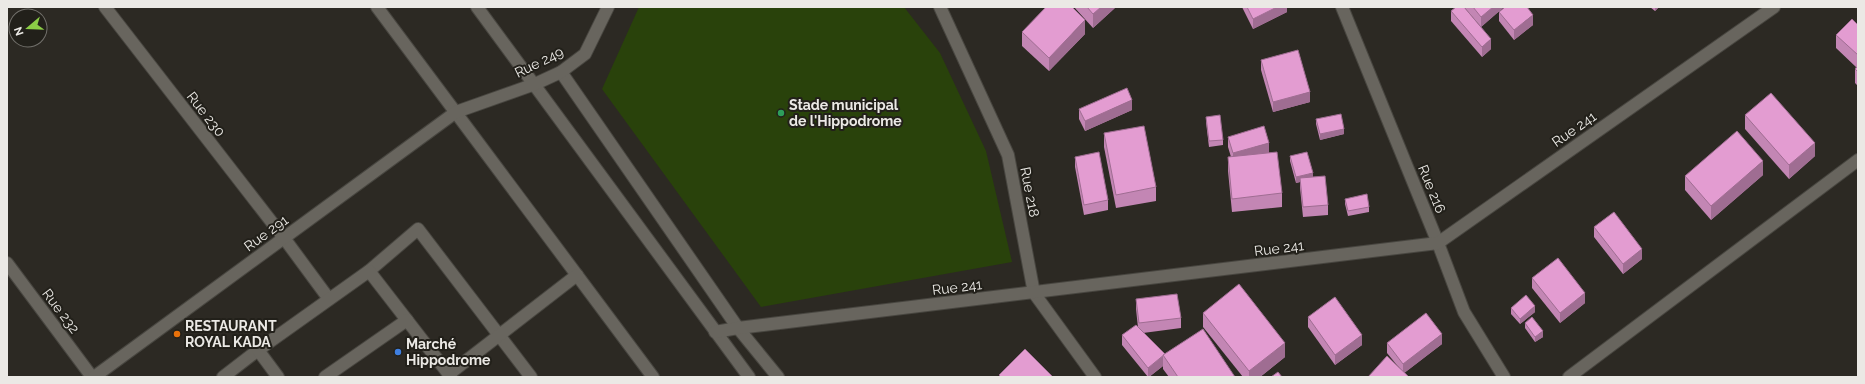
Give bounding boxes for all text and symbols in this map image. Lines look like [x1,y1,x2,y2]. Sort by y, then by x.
north arrow [8,8,48,48]
text: N [12,25,27,37]
street label: Rue 249 [512,43,566,81]
street label: Rue 230 [184,88,228,140]
place label: Stade municipal de l'Hippodrome [789,97,902,129]
marker: Stade municipal de l'Hippodrome [776,108,786,118]
street label: Rue 241 [1549,108,1599,150]
street label: Rue 216 [1415,162,1449,216]
street label: Rue 218 [1017,166,1043,218]
street label: Rue 291 [241,212,291,254]
street label: Rue 241 [1253,237,1305,259]
street label: Rue 241 [931,276,983,298]
street label: Rue 232 [39,286,83,336]
place label: RESTAURANT ROYAL KADA [185,318,277,350]
marker: RESTAURANT ROYAL KADA [172,329,182,339]
place label: Marché Hippodrome [406,336,491,368]
marker: Marché Hippodrome [393,347,403,357]

